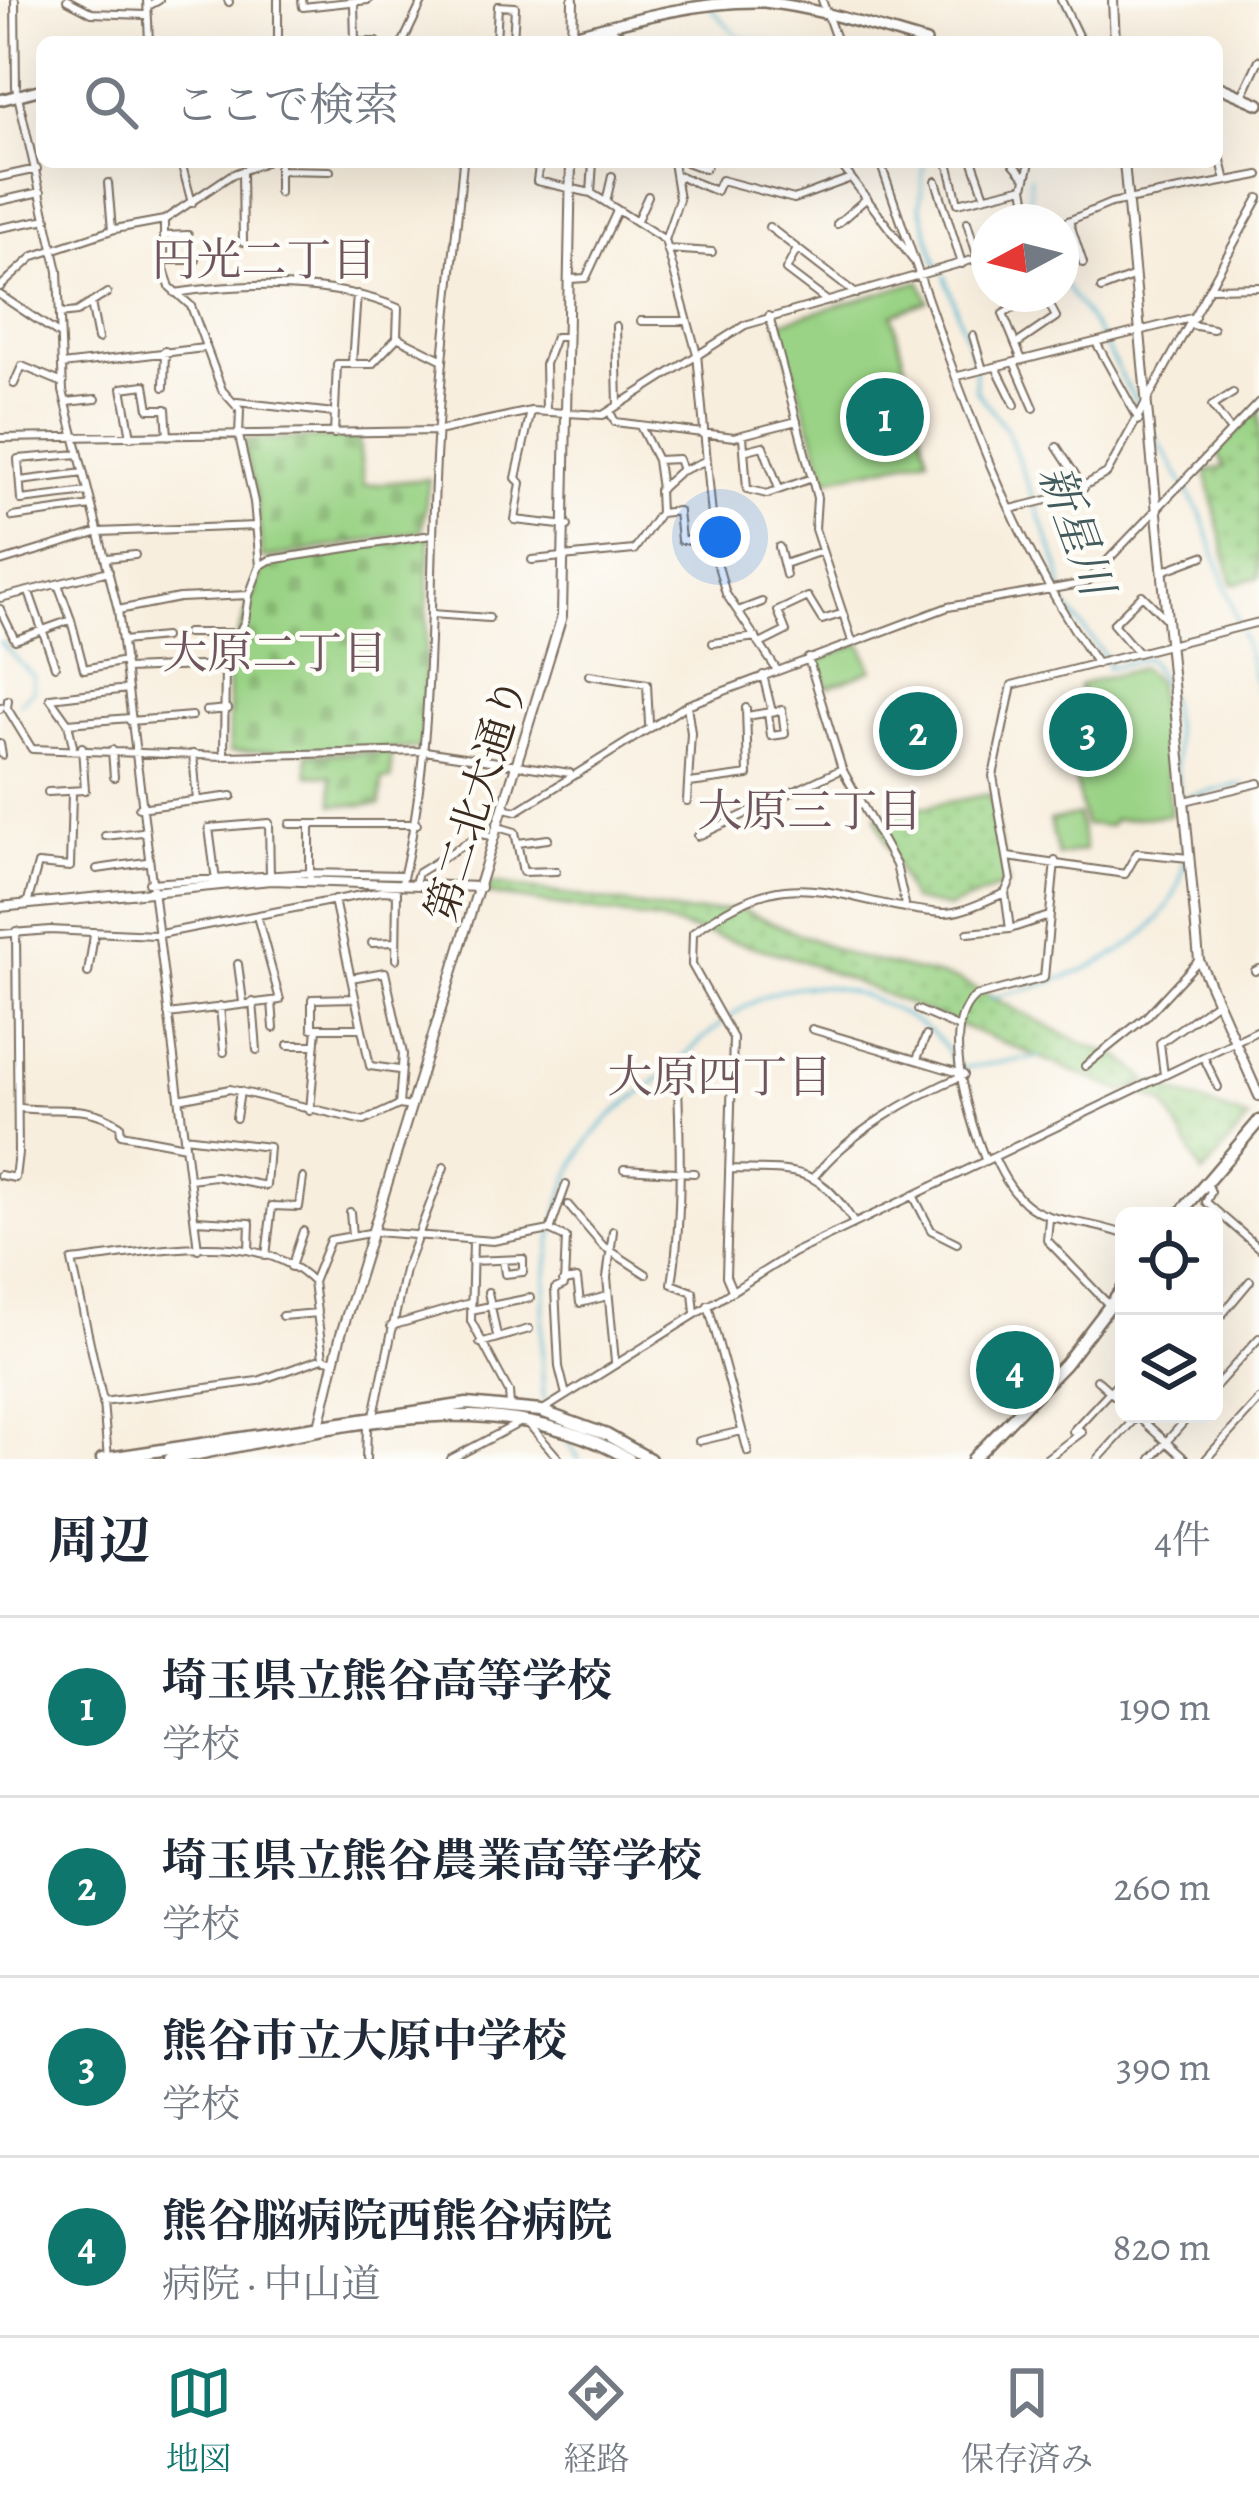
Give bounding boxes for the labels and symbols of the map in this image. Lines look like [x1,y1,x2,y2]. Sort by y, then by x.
north arrow [971,204,1079,312]
district label: 円光二丁目 [151,229,377,291]
pin: 1 [846,372,924,462]
water label: 新星川 [1024,456,1130,609]
your location [690,507,750,567]
district label: 大原二丁目 [162,622,388,684]
street label: 第二北大通り [412,670,540,928]
pin: 2 [879,686,957,776]
pin: 3 [1049,687,1127,777]
district label: 大原三丁目 [697,780,923,842]
district label: 大原四丁目 [607,1046,833,1108]
pin: 4 [976,1325,1054,1415]

